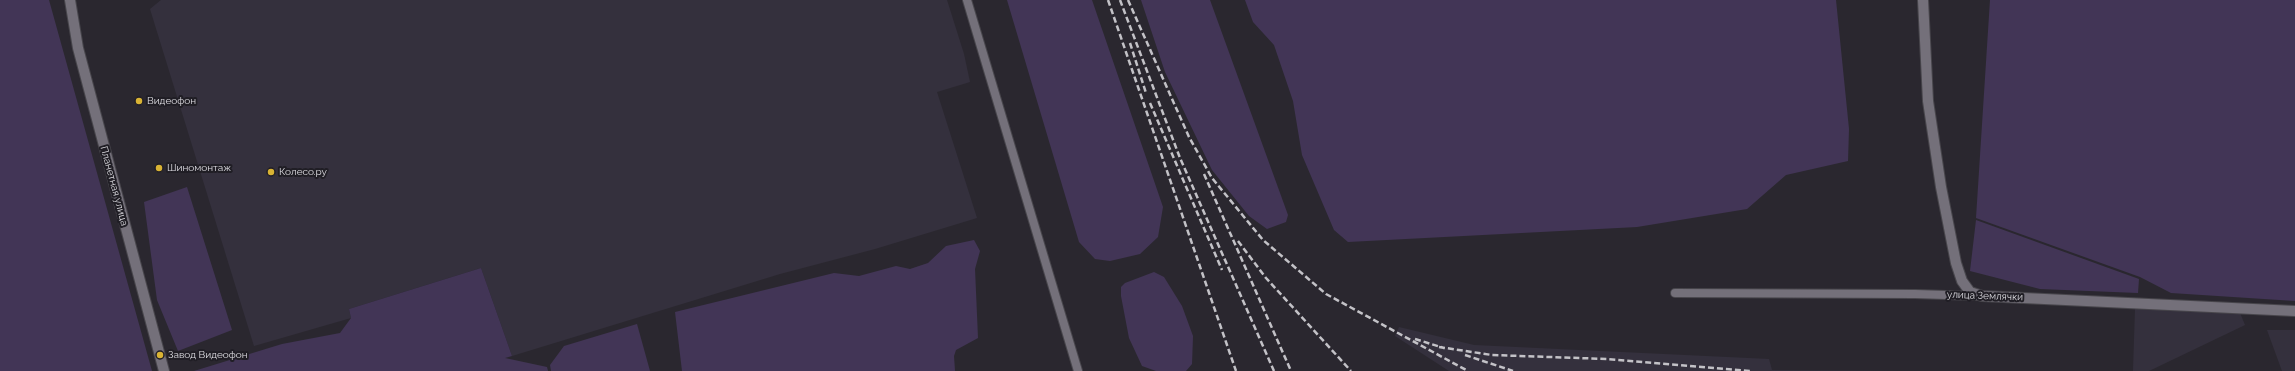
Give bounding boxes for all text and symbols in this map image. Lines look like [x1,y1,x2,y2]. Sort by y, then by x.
place label: Видеофон [147,95,196,107]
marker: Видеофон [134,96,144,106]
street label: Планетная улица [98,145,130,227]
place label: Шиномонтаж [167,162,231,174]
marker: Шиномонтаж [154,163,164,173]
place label: Колесо.ру [279,166,327,178]
marker: Колесо.ру [266,167,276,177]
street label: улица Землячки [1947,289,2023,303]
place label: Завод Видеофон [168,349,248,361]
marker: Завод Видеофон [155,350,165,360]

